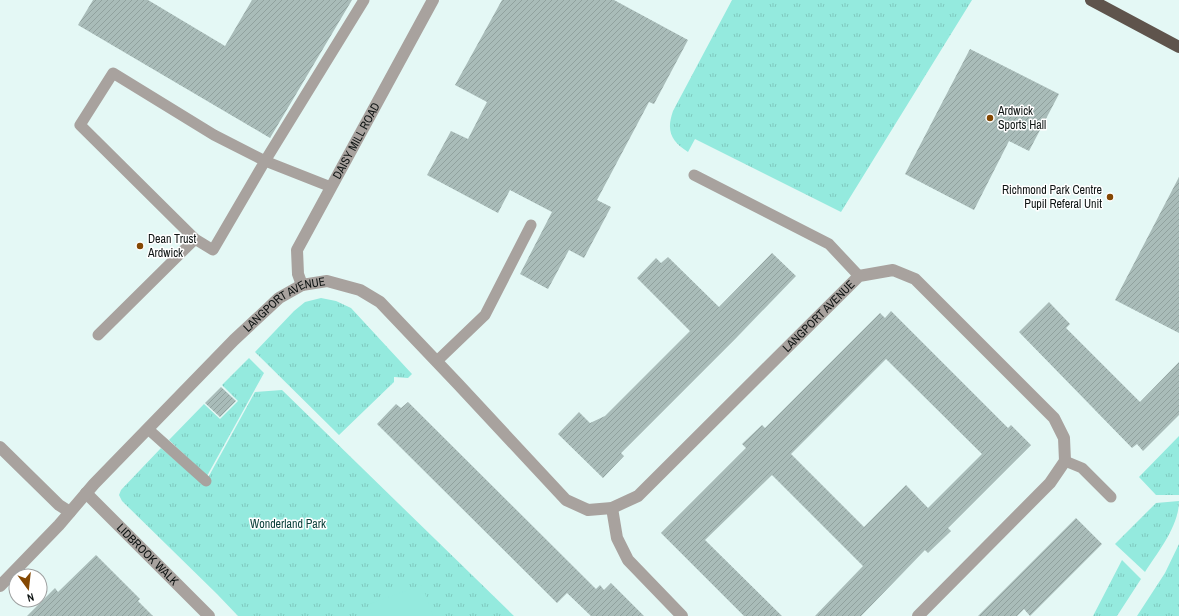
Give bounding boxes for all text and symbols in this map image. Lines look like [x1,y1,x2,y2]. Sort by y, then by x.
street label: DAISY MILL ROAD [329,100,384,182]
place label: Ardwick Sports Hall [997,103,1046,133]
marker: Ardwick Sports Hall [985,113,995,123]
place label: Richmond Park Centre Pupil Referal Unit [1002,182,1102,212]
marker: Richmond Park Centre Pupil Referal Unit [1105,192,1115,202]
place label: Dean Trust Ardwick [147,231,196,261]
marker: Dean Trust Ardwick [135,241,145,251]
street label: LANGPORT AVENUE [240,273,326,335]
street label: LANGPORT AVENUE [779,277,858,356]
park label: Wonderland Park [250,516,326,532]
street label: LIDBROOK WALK [113,520,182,589]
north arrow [8,568,48,608]
text: N [26,590,36,605]

